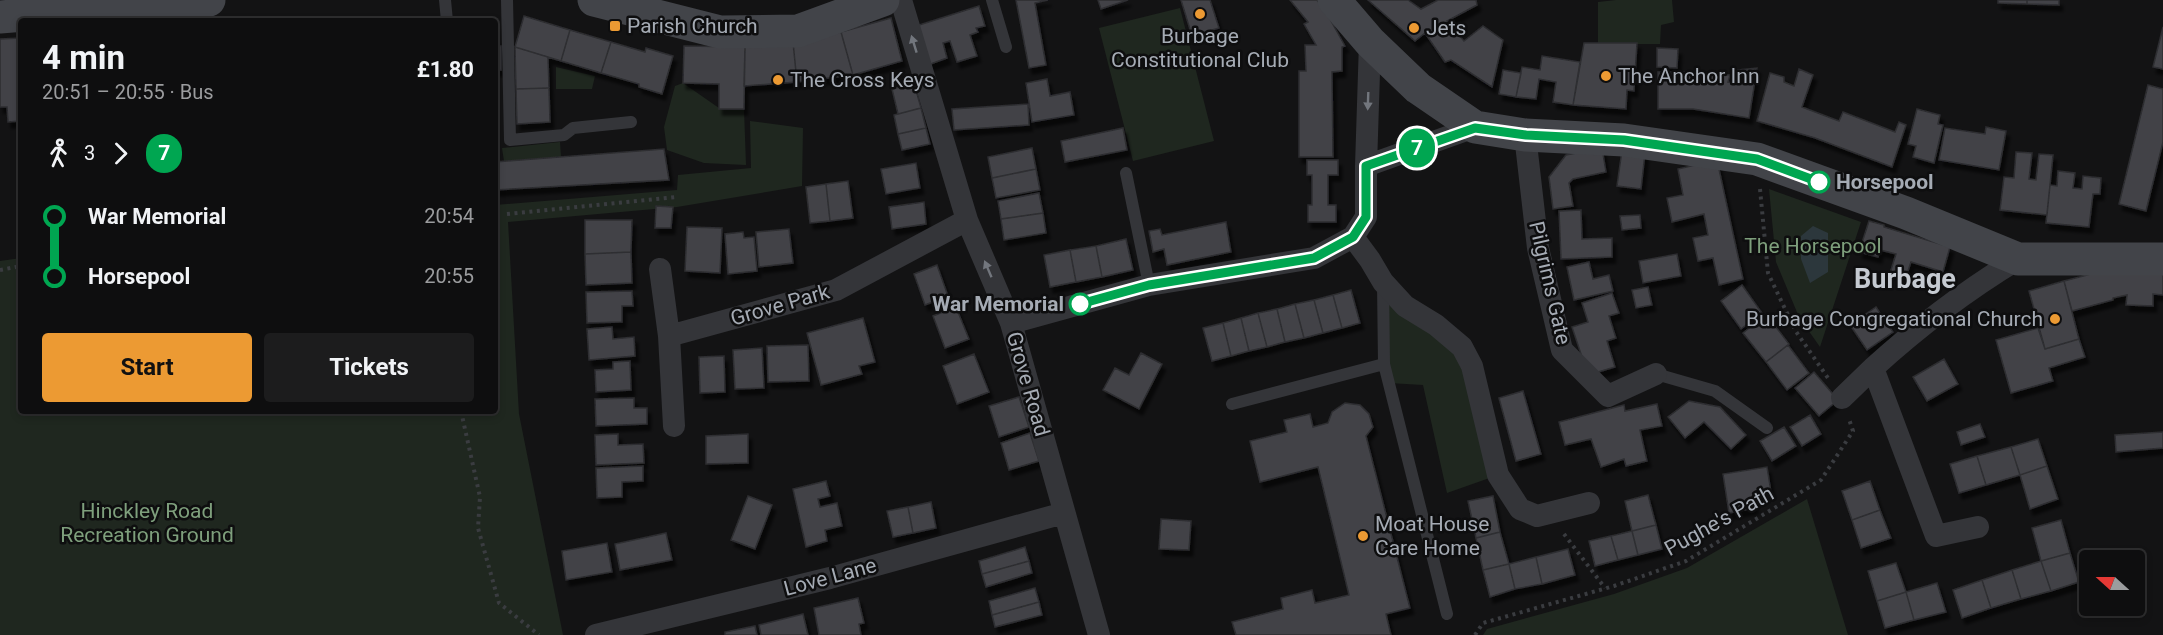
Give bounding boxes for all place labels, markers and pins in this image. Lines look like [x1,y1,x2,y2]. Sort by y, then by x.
marker: Burbage Constitutional Club [1193,7,1207,21]
place label: Parish Church [627,14,758,38]
place label: Jets [1426,16,1466,40]
marker: Parish Church [608,19,622,33]
marker: Jets [1407,21,1421,35]
place label: Burbage Constitutional Club [1111,24,1289,72]
place label: The Anchor Inn [1618,64,1760,88]
place label: The Cross Keys [790,68,935,92]
marker: The Anchor Inn [1599,69,1613,83]
marker: The Cross Keys [771,73,785,87]
place label: Horsepool [1836,170,1934,194]
marker: Horsepool [1808,171,1830,193]
place label: War Memorial [932,292,1064,316]
marker: War Memorial [1069,293,1091,315]
place label: Burbage Congregational Church [1746,307,2043,331]
marker: Burbage Congregational Church [2048,312,2062,326]
place label: Moat House Care Home [1375,512,1489,560]
marker: Moat House Care Home [1356,529,1370,543]

